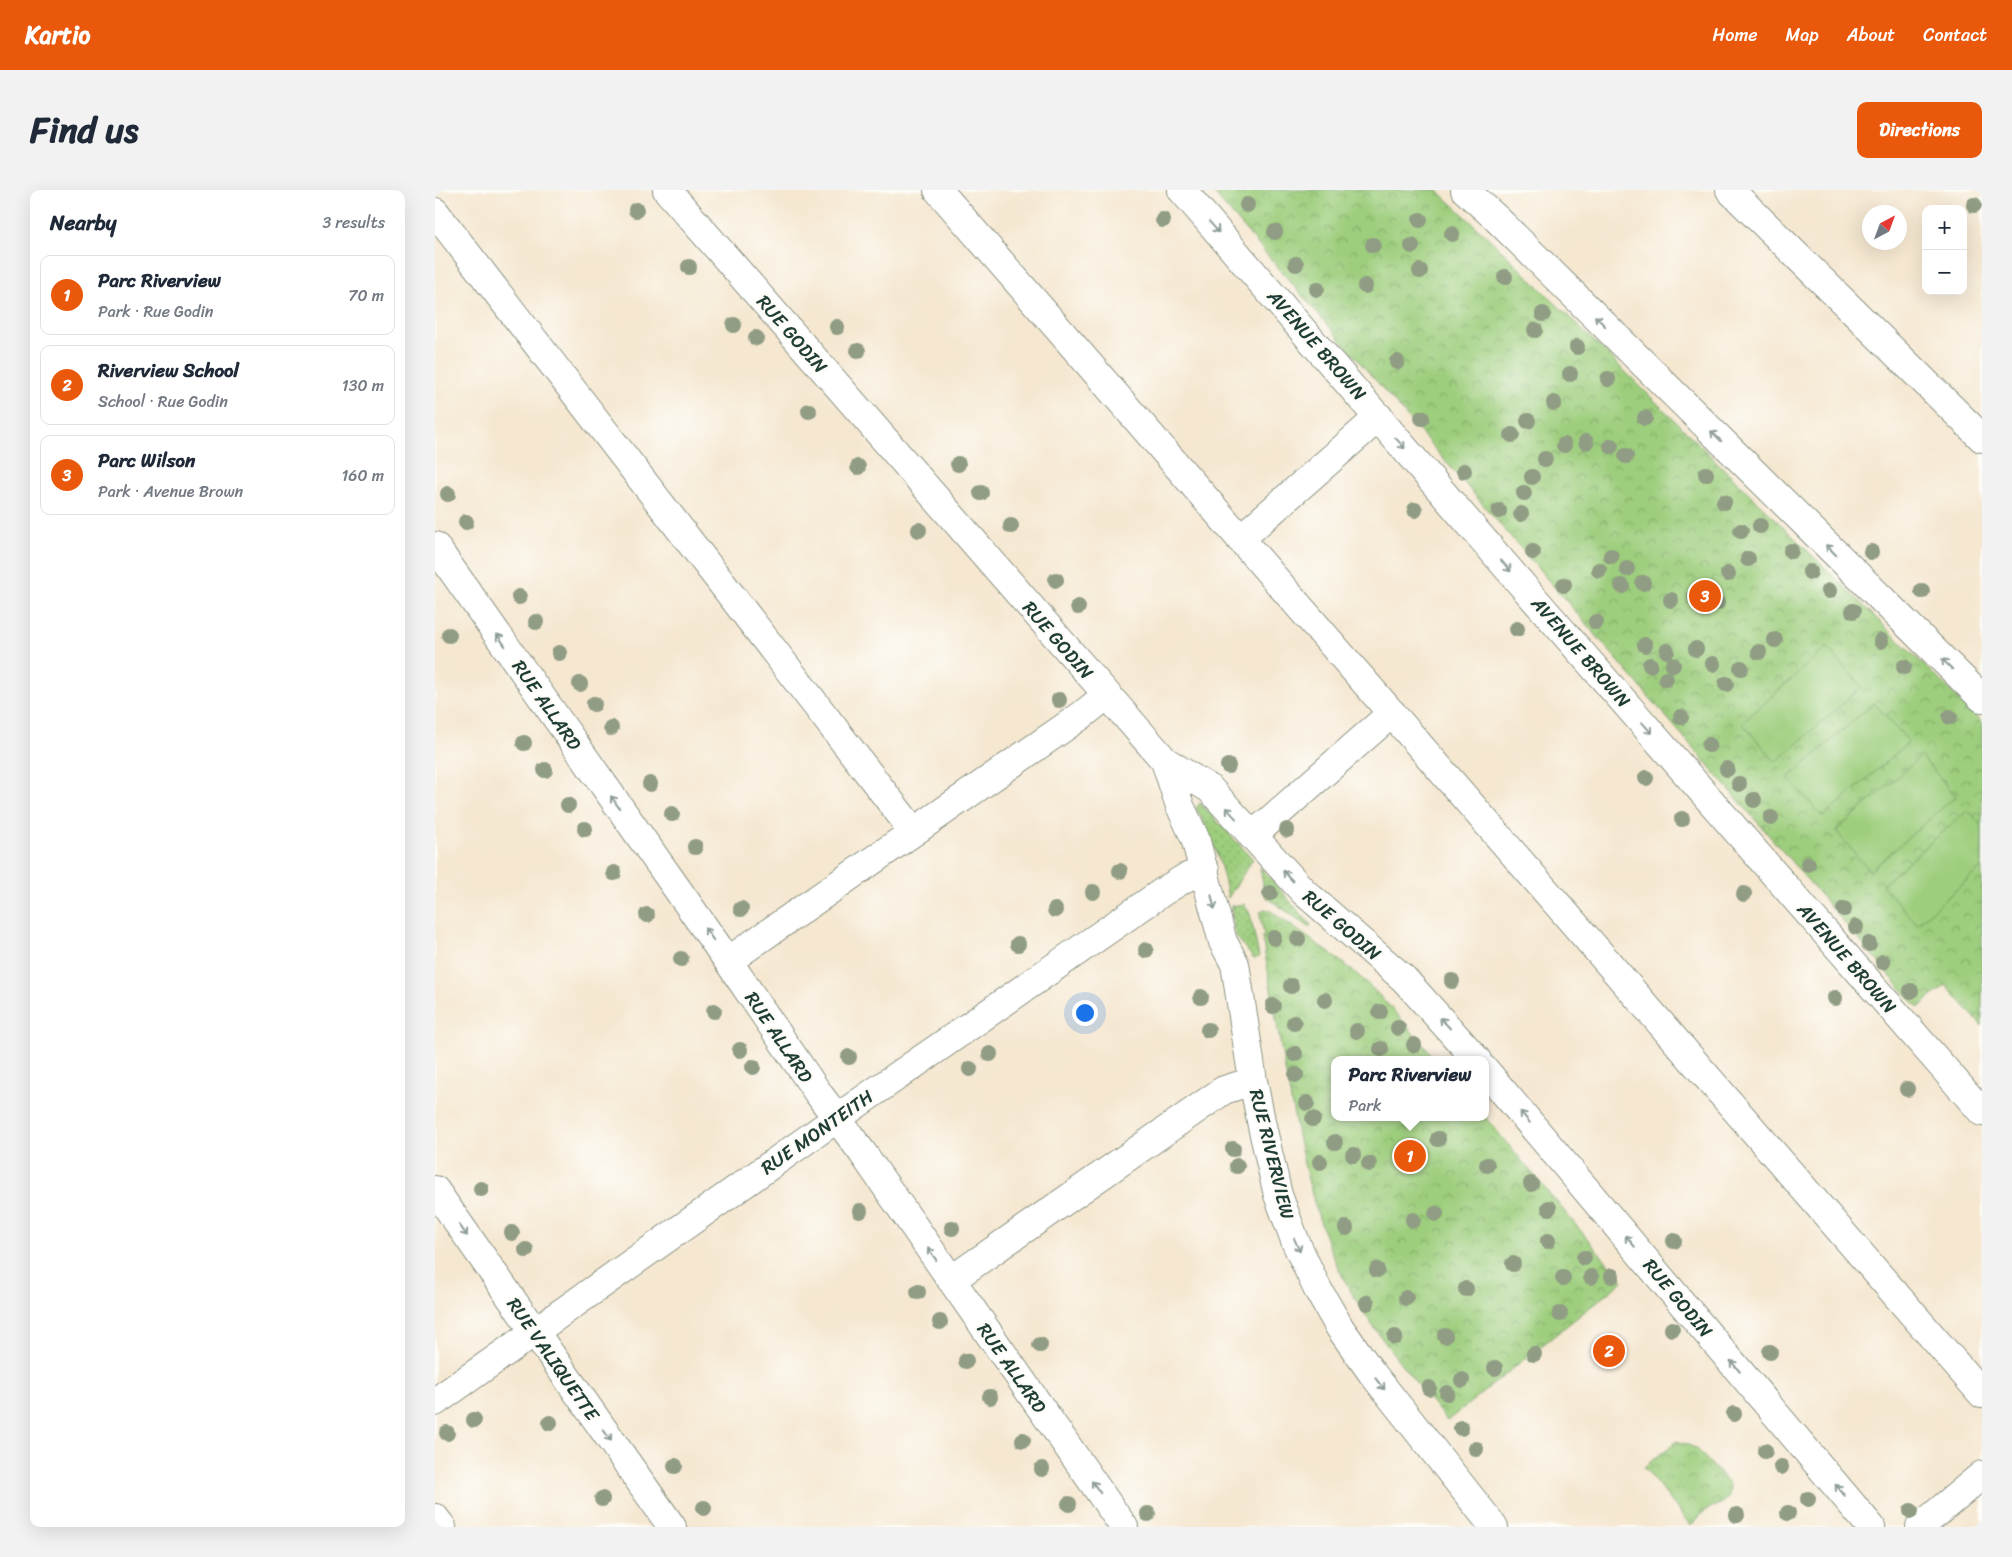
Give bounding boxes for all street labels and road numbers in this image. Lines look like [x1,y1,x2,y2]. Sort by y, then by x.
street label: AVENUE BROWN [1258,281,1375,408]
street label: RUE GODIN [748,287,836,381]
street label: AVENUE BROWN [1522,588,1639,715]
street label: RUE GODIN [1014,593,1102,687]
street label: RUE ALLARD [503,653,591,758]
street label: RUE GODIN [1295,881,1389,969]
street label: AVENUE BROWN [1788,894,1905,1021]
street label: RUE ALLARD [736,984,822,1090]
street label: RUE MONTEITH [753,1081,881,1183]
street label: RUE RIVERVIEW [1240,1085,1304,1223]
street label: RUE GODIN [1635,1251,1721,1345]
street label: RUE VALIQUETTE [498,1290,609,1429]
street label: RUE ALLARD [968,1316,1056,1421]

